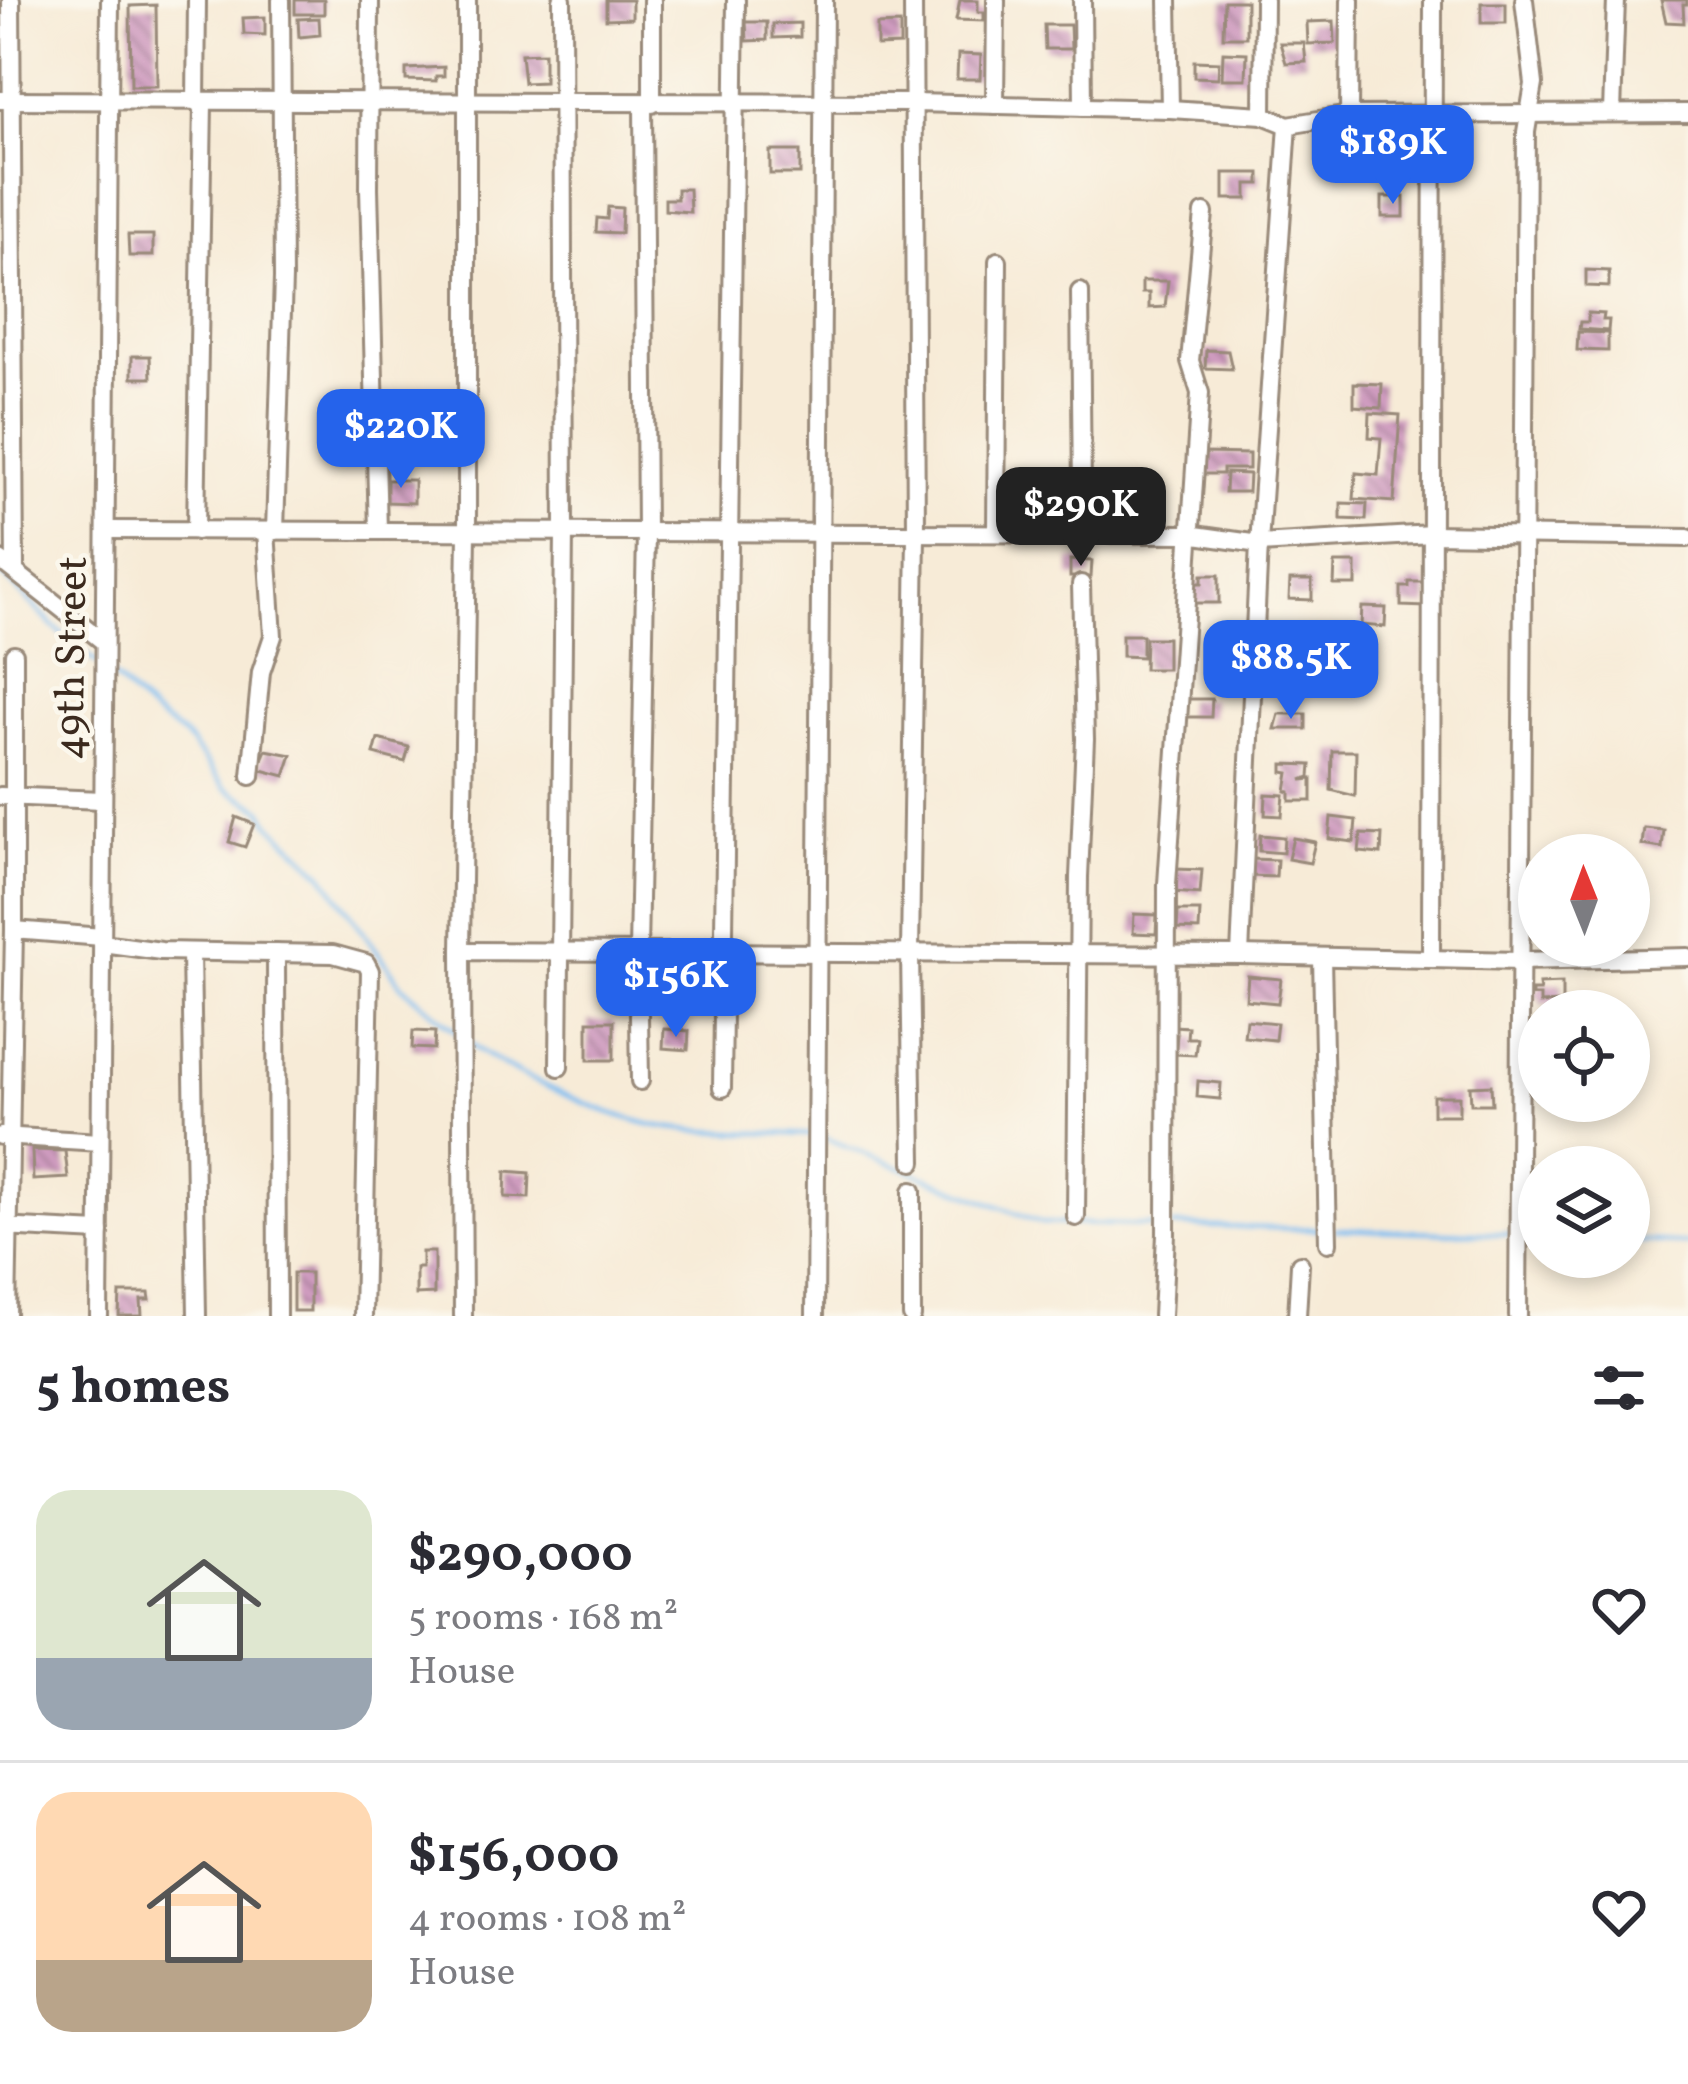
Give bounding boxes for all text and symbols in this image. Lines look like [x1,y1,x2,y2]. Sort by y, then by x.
pin: $189K [1309,105,1477,207]
text: $189K [1339,117,1447,171]
pin: $220K [317,389,485,491]
text: $220K [344,401,458,455]
pin: $290K [997,467,1165,569]
text: $290K [1023,479,1139,533]
street label: 49th Street [42,556,105,761]
pin: $88.5K [1193,620,1389,722]
text: $88.5K [1230,632,1352,686]
north arrow [1518,834,1650,966]
map controls [1518,834,1650,1278]
pin: $156K [592,938,760,1040]
text: $156K [623,950,729,1004]
button: locate [1518,990,1650,1122]
button: layers [1518,1146,1650,1278]
text: 5 homes [36,1353,230,1424]
icon: filters [1586,1355,1652,1421]
text: $290,000 [408,1521,633,1592]
icon: home [132,1538,276,1682]
icon: heart [1586,1577,1652,1643]
text: 5 rooms · 168 m² [408,1592,678,1646]
text: House [408,1646,515,1700]
text: $156,000 [408,1822,619,1893]
icon: home [132,1840,276,1984]
icon: heart [1586,1879,1652,1945]
text: 4 rooms · 108 m² [408,1893,687,1947]
text: House [408,1947,515,2001]

